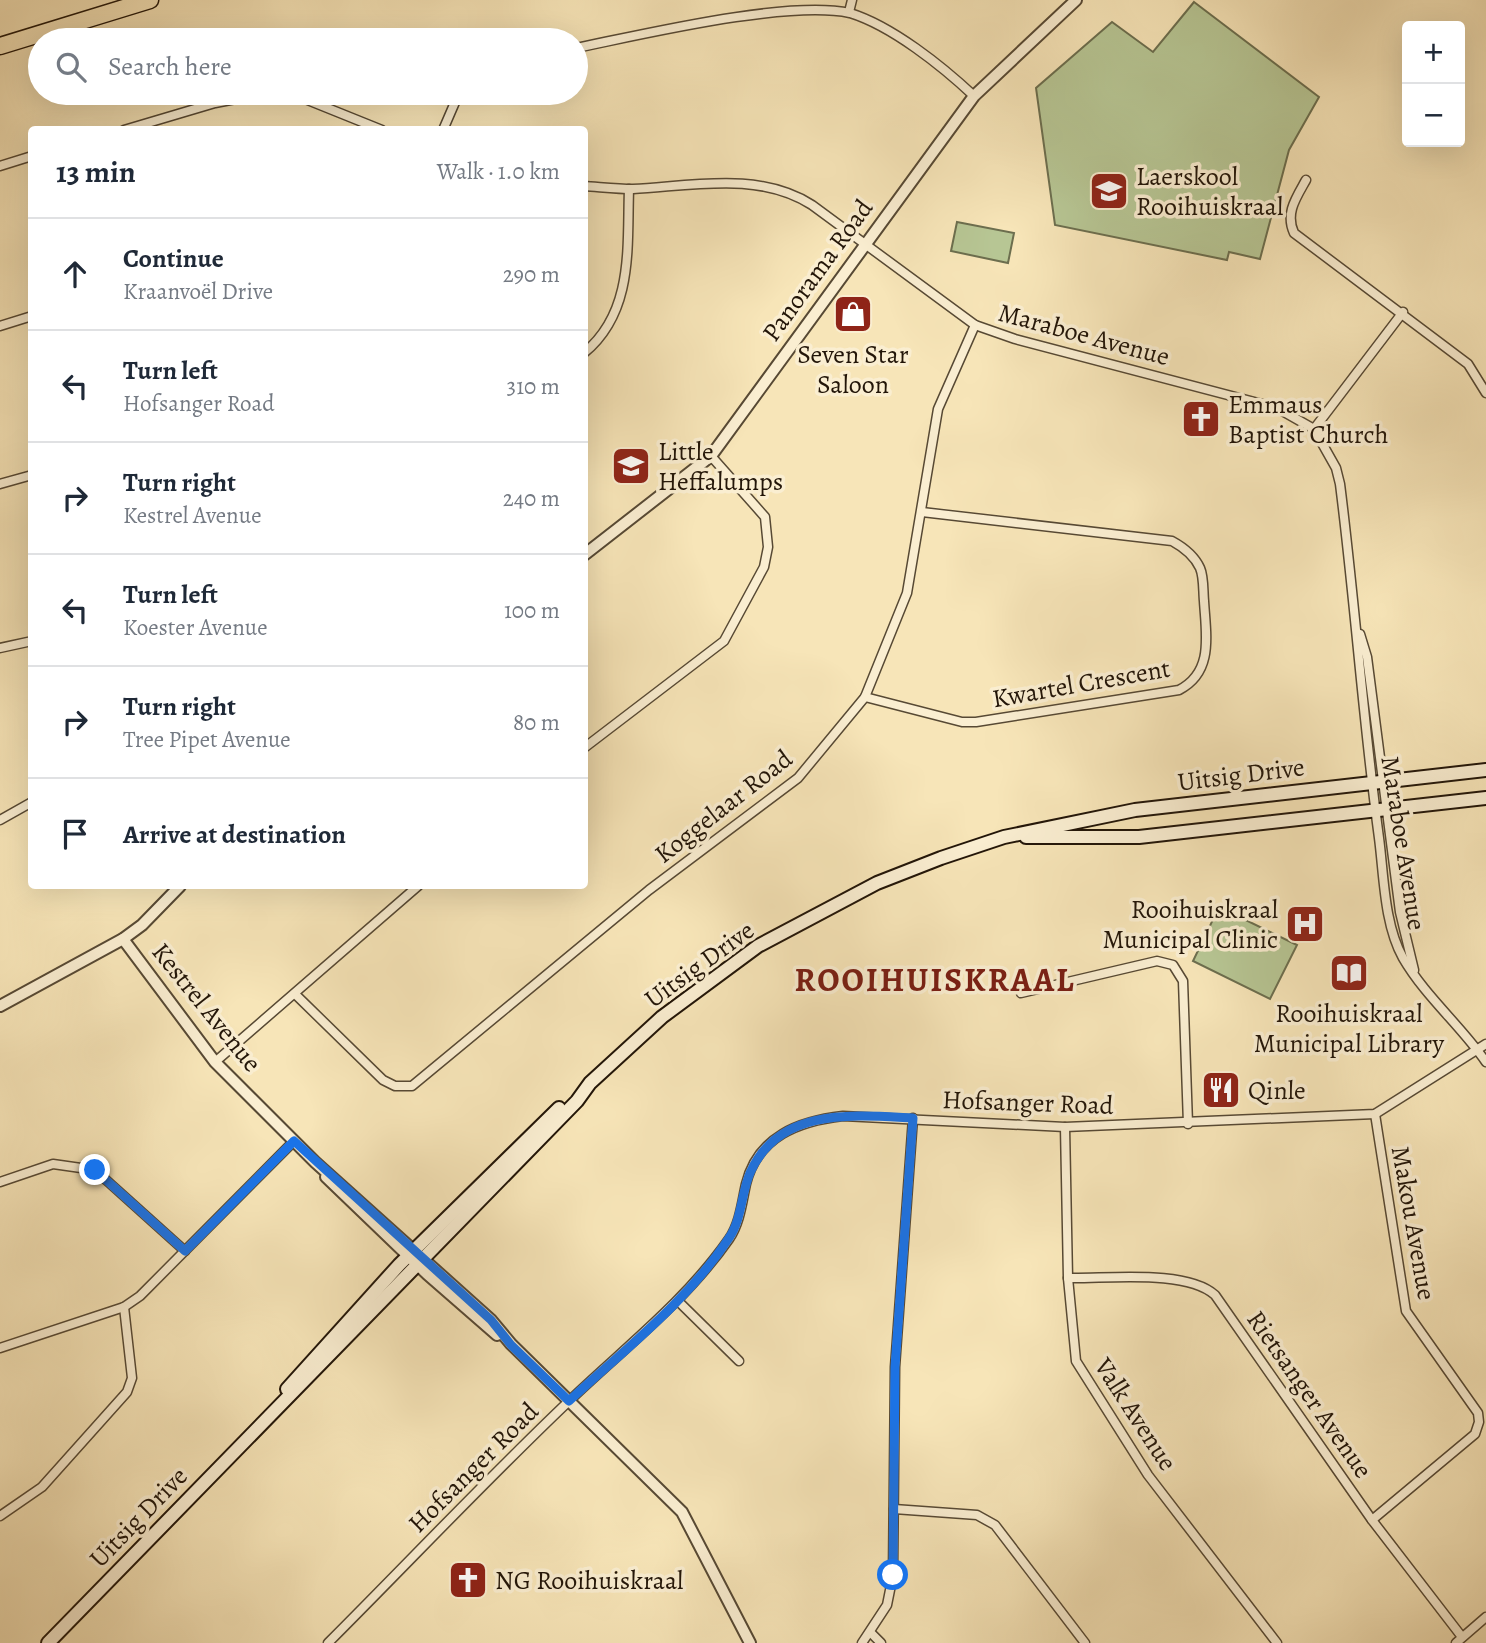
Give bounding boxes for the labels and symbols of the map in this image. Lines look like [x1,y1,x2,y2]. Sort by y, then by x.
place label: Laerskool Rooihuiskraal [1136,159,1283,224]
school or university icon: Laerskool Rooihuiskraal [1088,170,1130,212]
street label: Panorama Road [754,192,881,349]
shop icon: Seven Star Saloon [832,293,874,335]
street label: Maraboe Avenue [994,295,1173,374]
place label: Seven Star Saloon [797,337,909,402]
place label: Emmaus Baptist Church [1228,387,1388,452]
church icon: Emmaus Baptist Church [1180,398,1222,440]
place label: Little Heffalumps [658,434,783,499]
school or university icon: Little Heffalumps [610,445,652,487]
street label: Kwartel Crescent [989,651,1173,716]
street label: Koggelaar Road [647,741,800,871]
street label: Uitsig Drive [1176,749,1306,800]
street label: Maraboe Avenue [1372,753,1435,933]
place label: Rooihuiskraal Municipal Clinic [1103,892,1278,957]
hospital icon: Rooihuiskraal Municipal Clinic [1284,903,1326,945]
street label: Uitsig Drive [637,913,761,1016]
street label: Kestrel Avenue [144,935,269,1079]
library icon: Rooihuiskraal Municipal Library [1328,952,1370,994]
district label: ROOIHUISKRAAL [794,957,1076,1002]
place label: Rooihuiskraal Municipal Library [1254,996,1445,1061]
restaurant icon: Qinle [1200,1069,1242,1111]
place label: Qinle [1248,1073,1306,1108]
street label: Hofsanger Road [942,1082,1114,1123]
street label: Makou Avenue [1383,1143,1444,1303]
route end [79,1154,110,1185]
street label: Rietsanger Avenue [1239,1303,1380,1485]
street label: Valk Avenue [1086,1350,1185,1477]
street label: Hofsanger Road [400,1394,546,1540]
street label: Uitsig Drive [82,1459,195,1575]
church icon: NG Rooihuiskraal [447,1559,489,1601]
route start [877,1559,908,1590]
place label: NG Rooihuiskraal [495,1563,683,1598]

